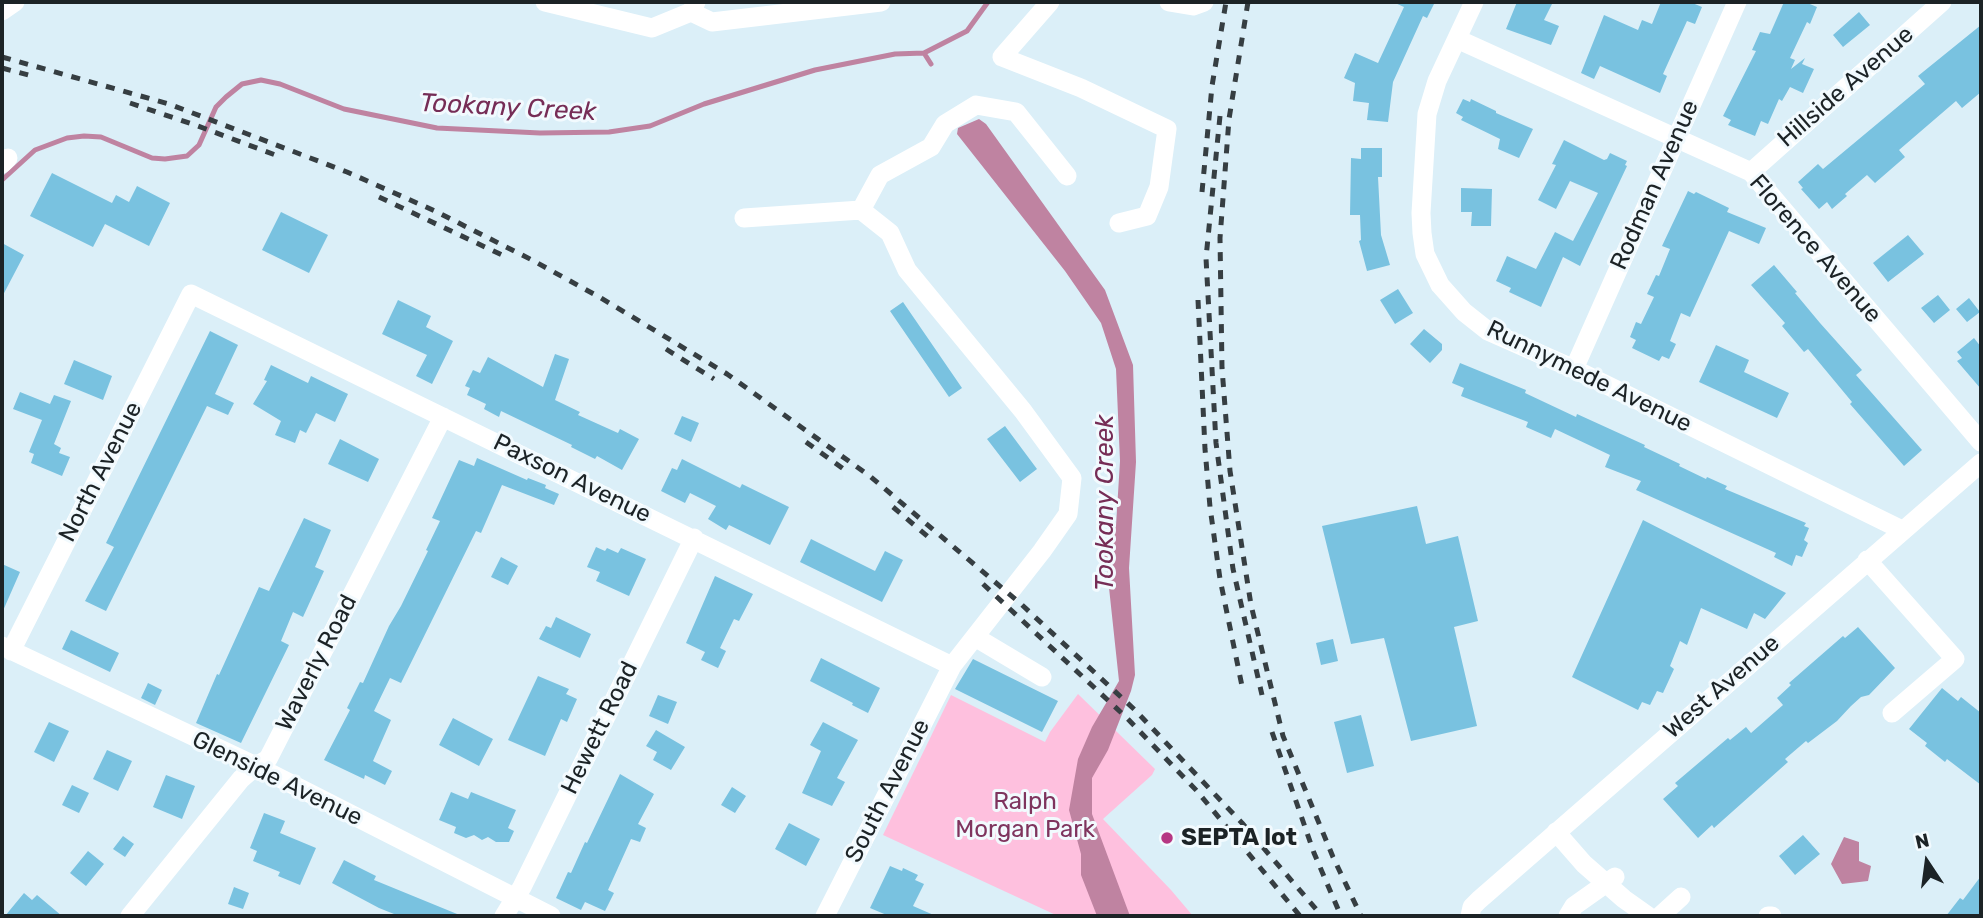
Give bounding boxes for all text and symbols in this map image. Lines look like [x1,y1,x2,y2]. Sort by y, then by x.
street label: Hillside Avenue [1772,20,1920,154]
water label: Tookany Creek [419,88,597,128]
street label: Rodman Avenue [1605,96,1705,274]
street label: Florence Avenue [1743,169,1887,329]
street label: Runnymede Avenue [1482,315,1696,439]
street label: North Avenue [53,397,149,547]
water label: Tookany Creek [1089,415,1121,591]
street label: Paxson Avenue [488,428,656,530]
street label: Waverly Road [270,590,364,736]
street label: West Avenue [1658,629,1786,745]
street label: Hewett Road [555,657,645,799]
street label: South Avenue [840,714,936,868]
street label: Glenside Avenue [187,725,367,833]
park label: Ralph Morgan Park [955,788,1095,844]
place label: SEPTA lot [1181,824,1297,852]
north arrow [1892,827,1962,897]
text: N [1913,828,1931,854]
marker: SEPTA lot [1159,830,1175,846]

